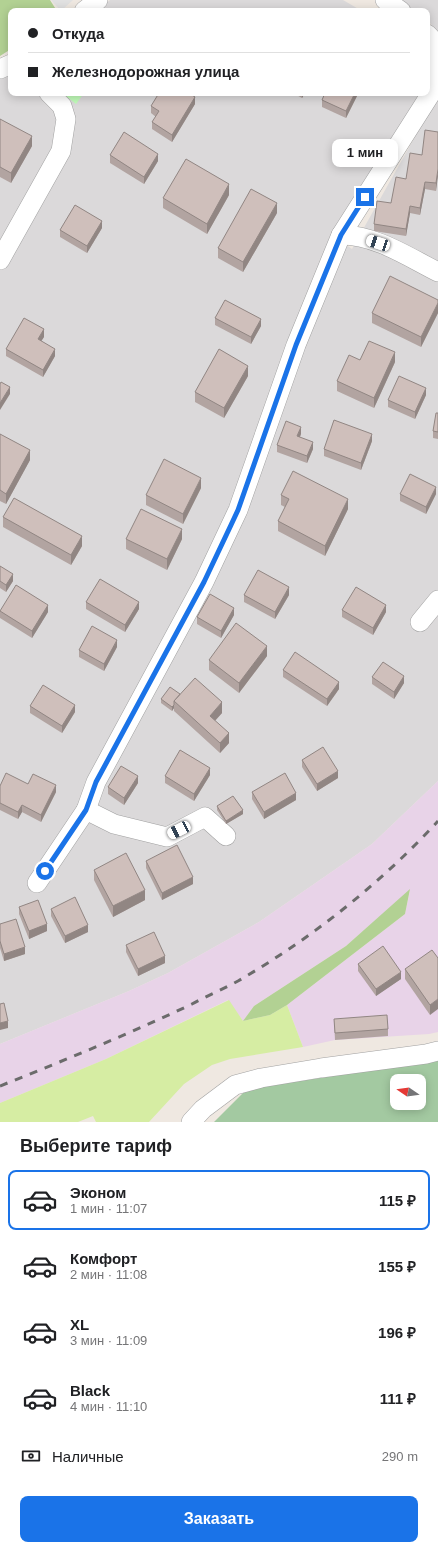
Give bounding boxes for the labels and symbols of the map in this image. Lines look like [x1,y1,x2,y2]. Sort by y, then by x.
callout: 1 мин [332,139,398,167]
route end [356,188,374,206]
car [365,234,391,252]
car [166,819,192,841]
route start [36,862,54,880]
north arrow [390,1074,426,1110]

